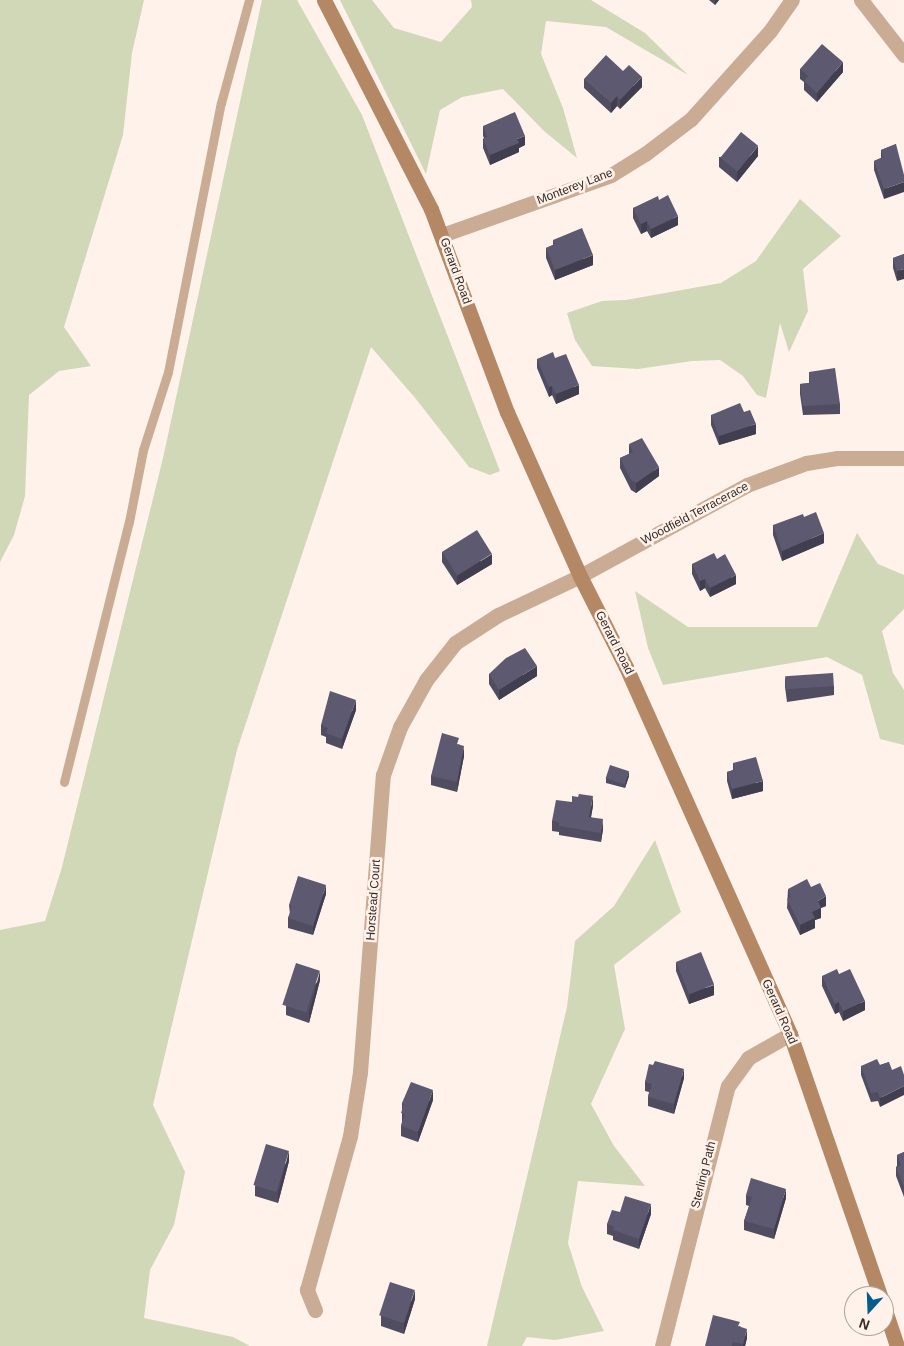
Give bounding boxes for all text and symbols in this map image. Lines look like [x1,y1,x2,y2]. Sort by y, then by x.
street label: Monterey Lane [535,166,615,208]
street label: Gerard Road [436,236,474,306]
street label: Woodfield Terracerace [639,480,751,548]
street label: Gerard Road [592,609,636,677]
street label: Horstead Court [364,859,384,941]
street label: Gerard Road [758,977,800,1047]
street label: Sterling Path [689,1140,719,1210]
north arrow [844,1286,894,1336]
text: N [857,1315,872,1333]

